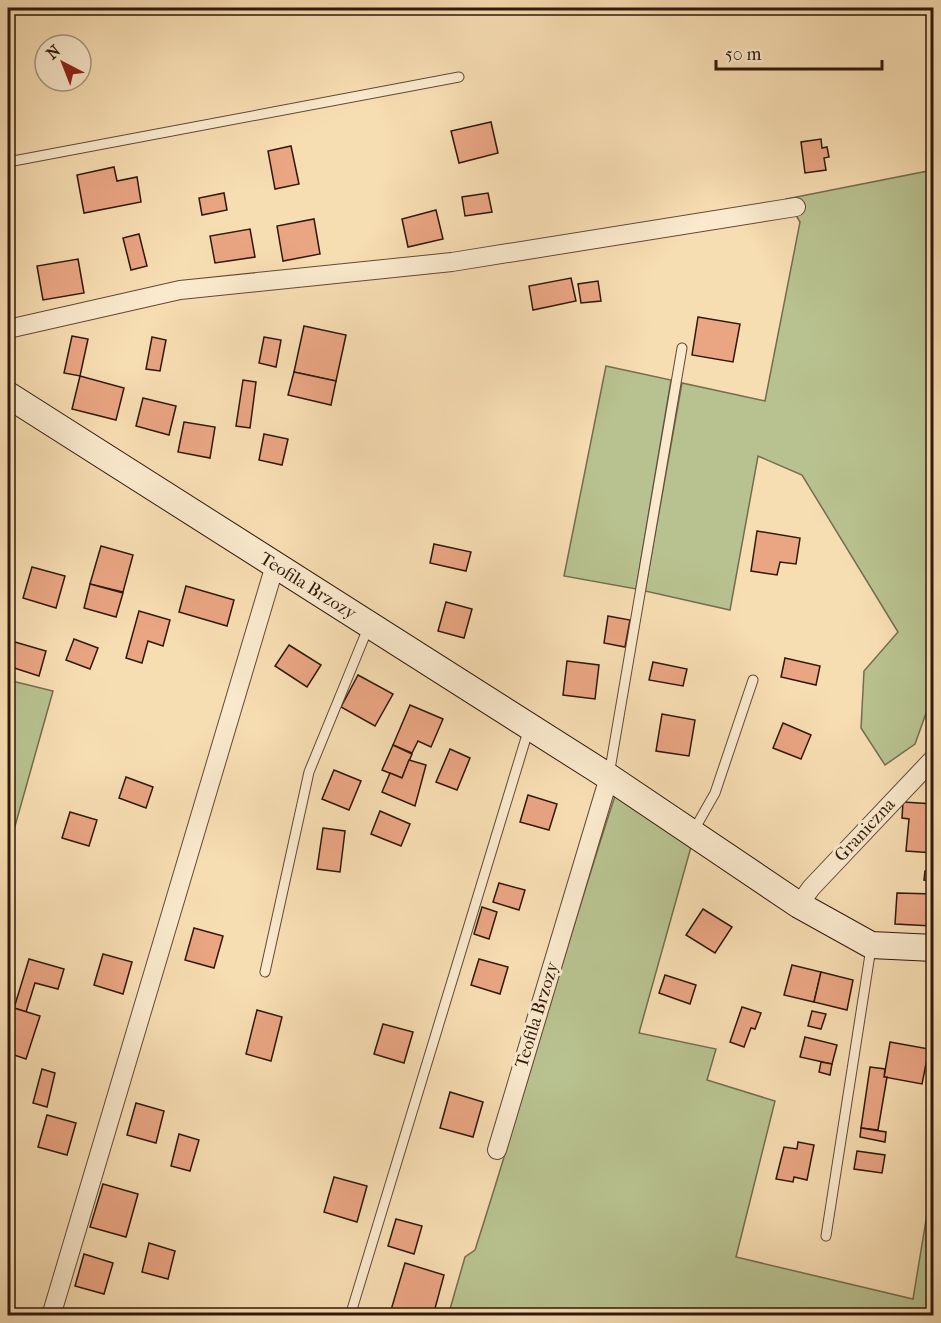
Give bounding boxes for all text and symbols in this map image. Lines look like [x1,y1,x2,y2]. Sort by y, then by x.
north arrow [33,33,93,93]
scale bar [716,33,882,71]
text: N [42,41,65,63]
text: 50 m [725,44,762,65]
street label: Teofila Brzozy [256,548,361,625]
street label: Graniczna [830,793,900,866]
street label: Teofila Brzozy [511,958,564,1071]

